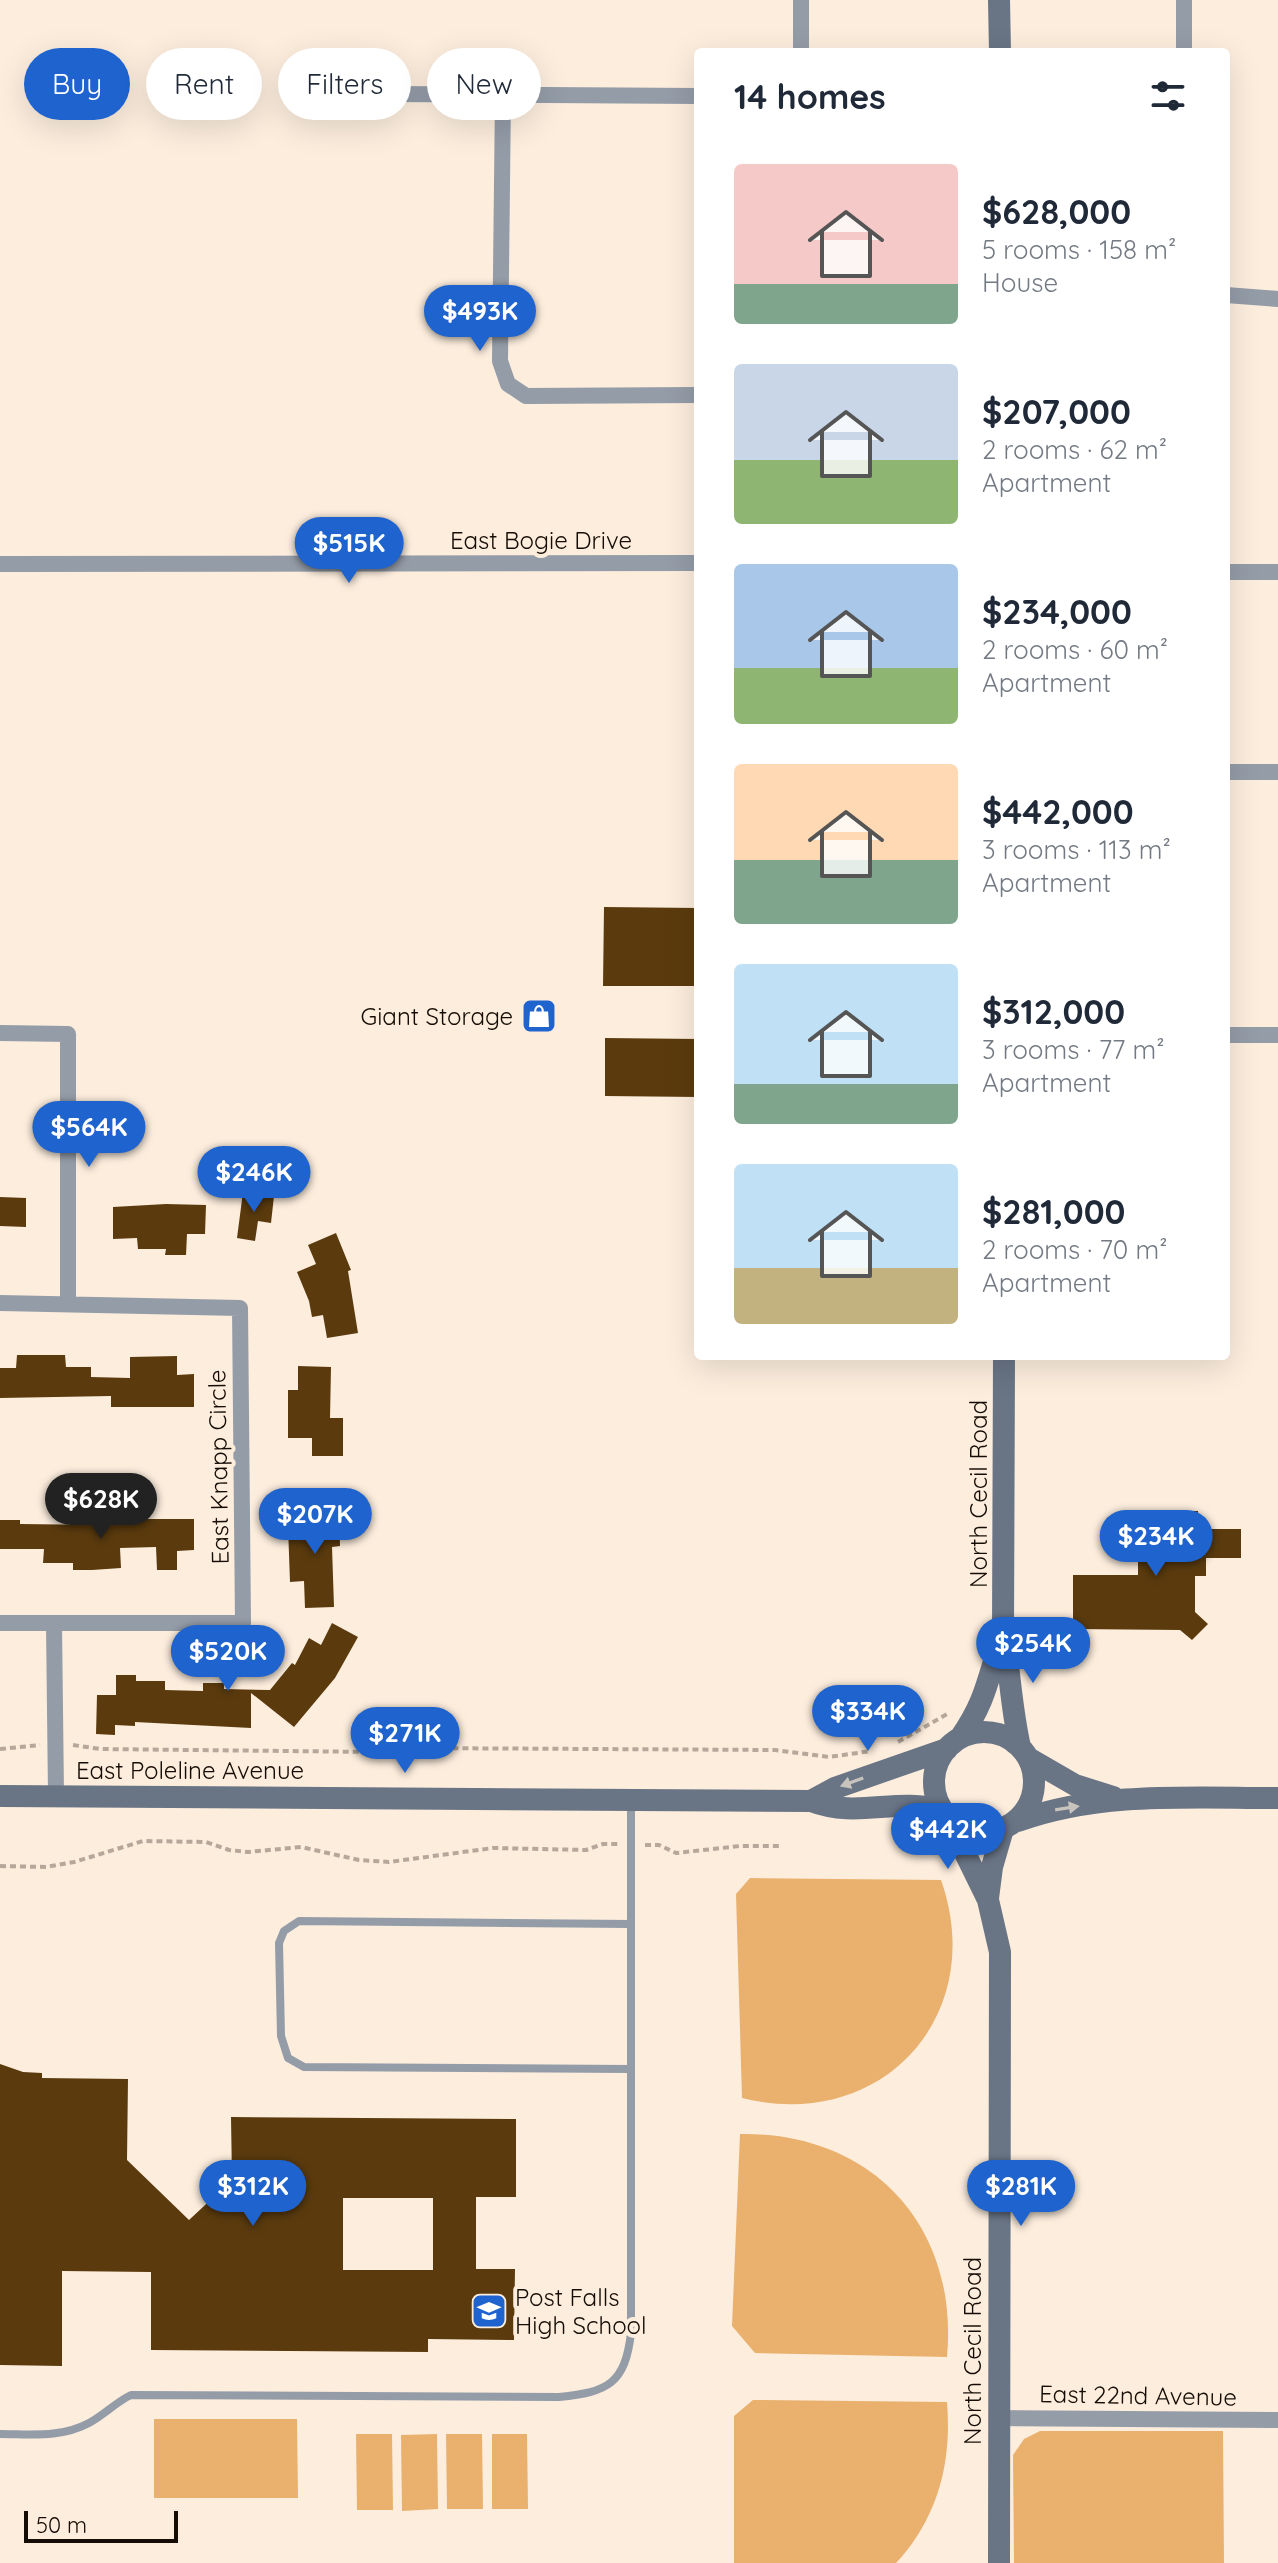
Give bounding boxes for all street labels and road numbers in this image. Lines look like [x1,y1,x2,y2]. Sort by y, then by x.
street label: East Bogie Drive [450,525,632,555]
street label: East Knapp Circle [201,1369,235,1565]
street label: North Cecil Road [963,1400,993,1588]
street label: East Poleline Avenue [76,1755,304,1785]
street label: North Cecil Road [957,2257,987,2445]
street label: East 22nd Avenue [1039,2378,1237,2412]

